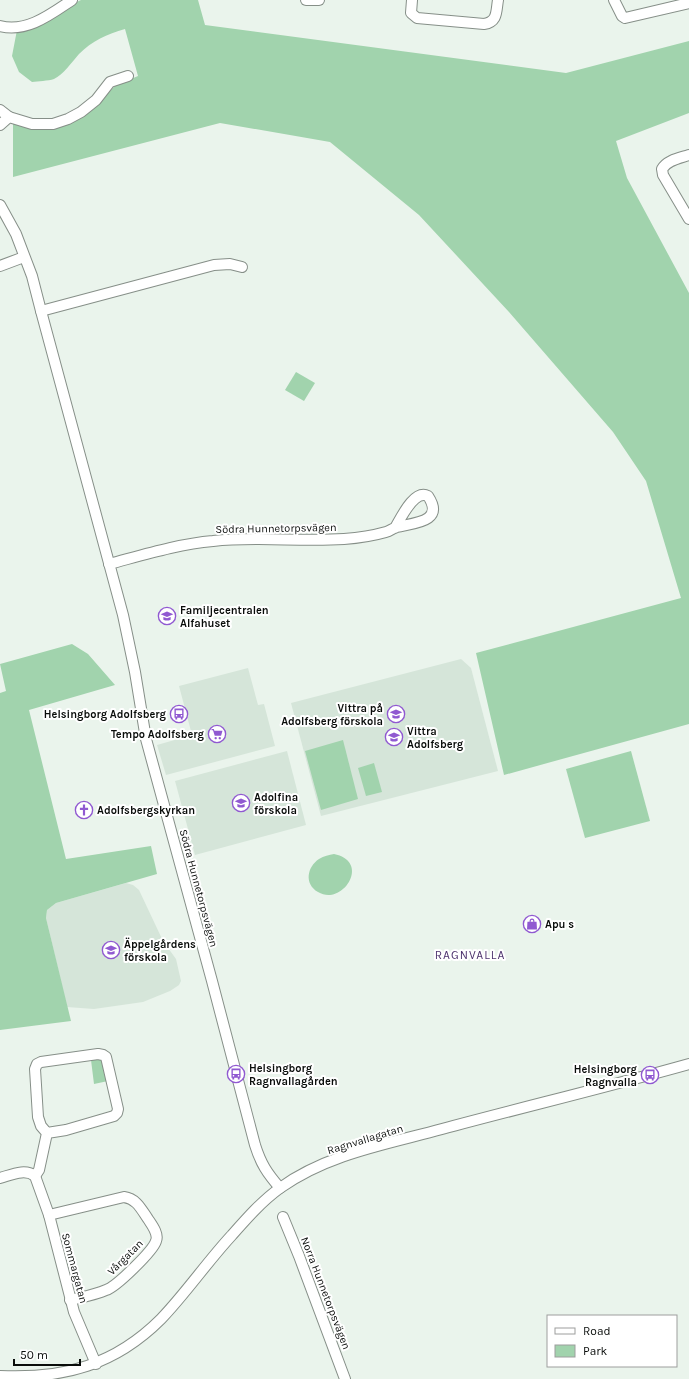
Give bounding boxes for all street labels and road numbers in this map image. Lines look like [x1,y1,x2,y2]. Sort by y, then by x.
street label: Södra Hunnetorpsvägen [215,521,337,536]
street label: Södra Hunnetorpsvägen [177,828,220,948]
street label: Ragnvallagatan [326,1122,405,1157]
street label: Sommargatan [59,1232,90,1305]
street label: Norra Hunnetorpsvägen [298,1235,353,1351]
street label: Vårgatan [105,1237,146,1278]

